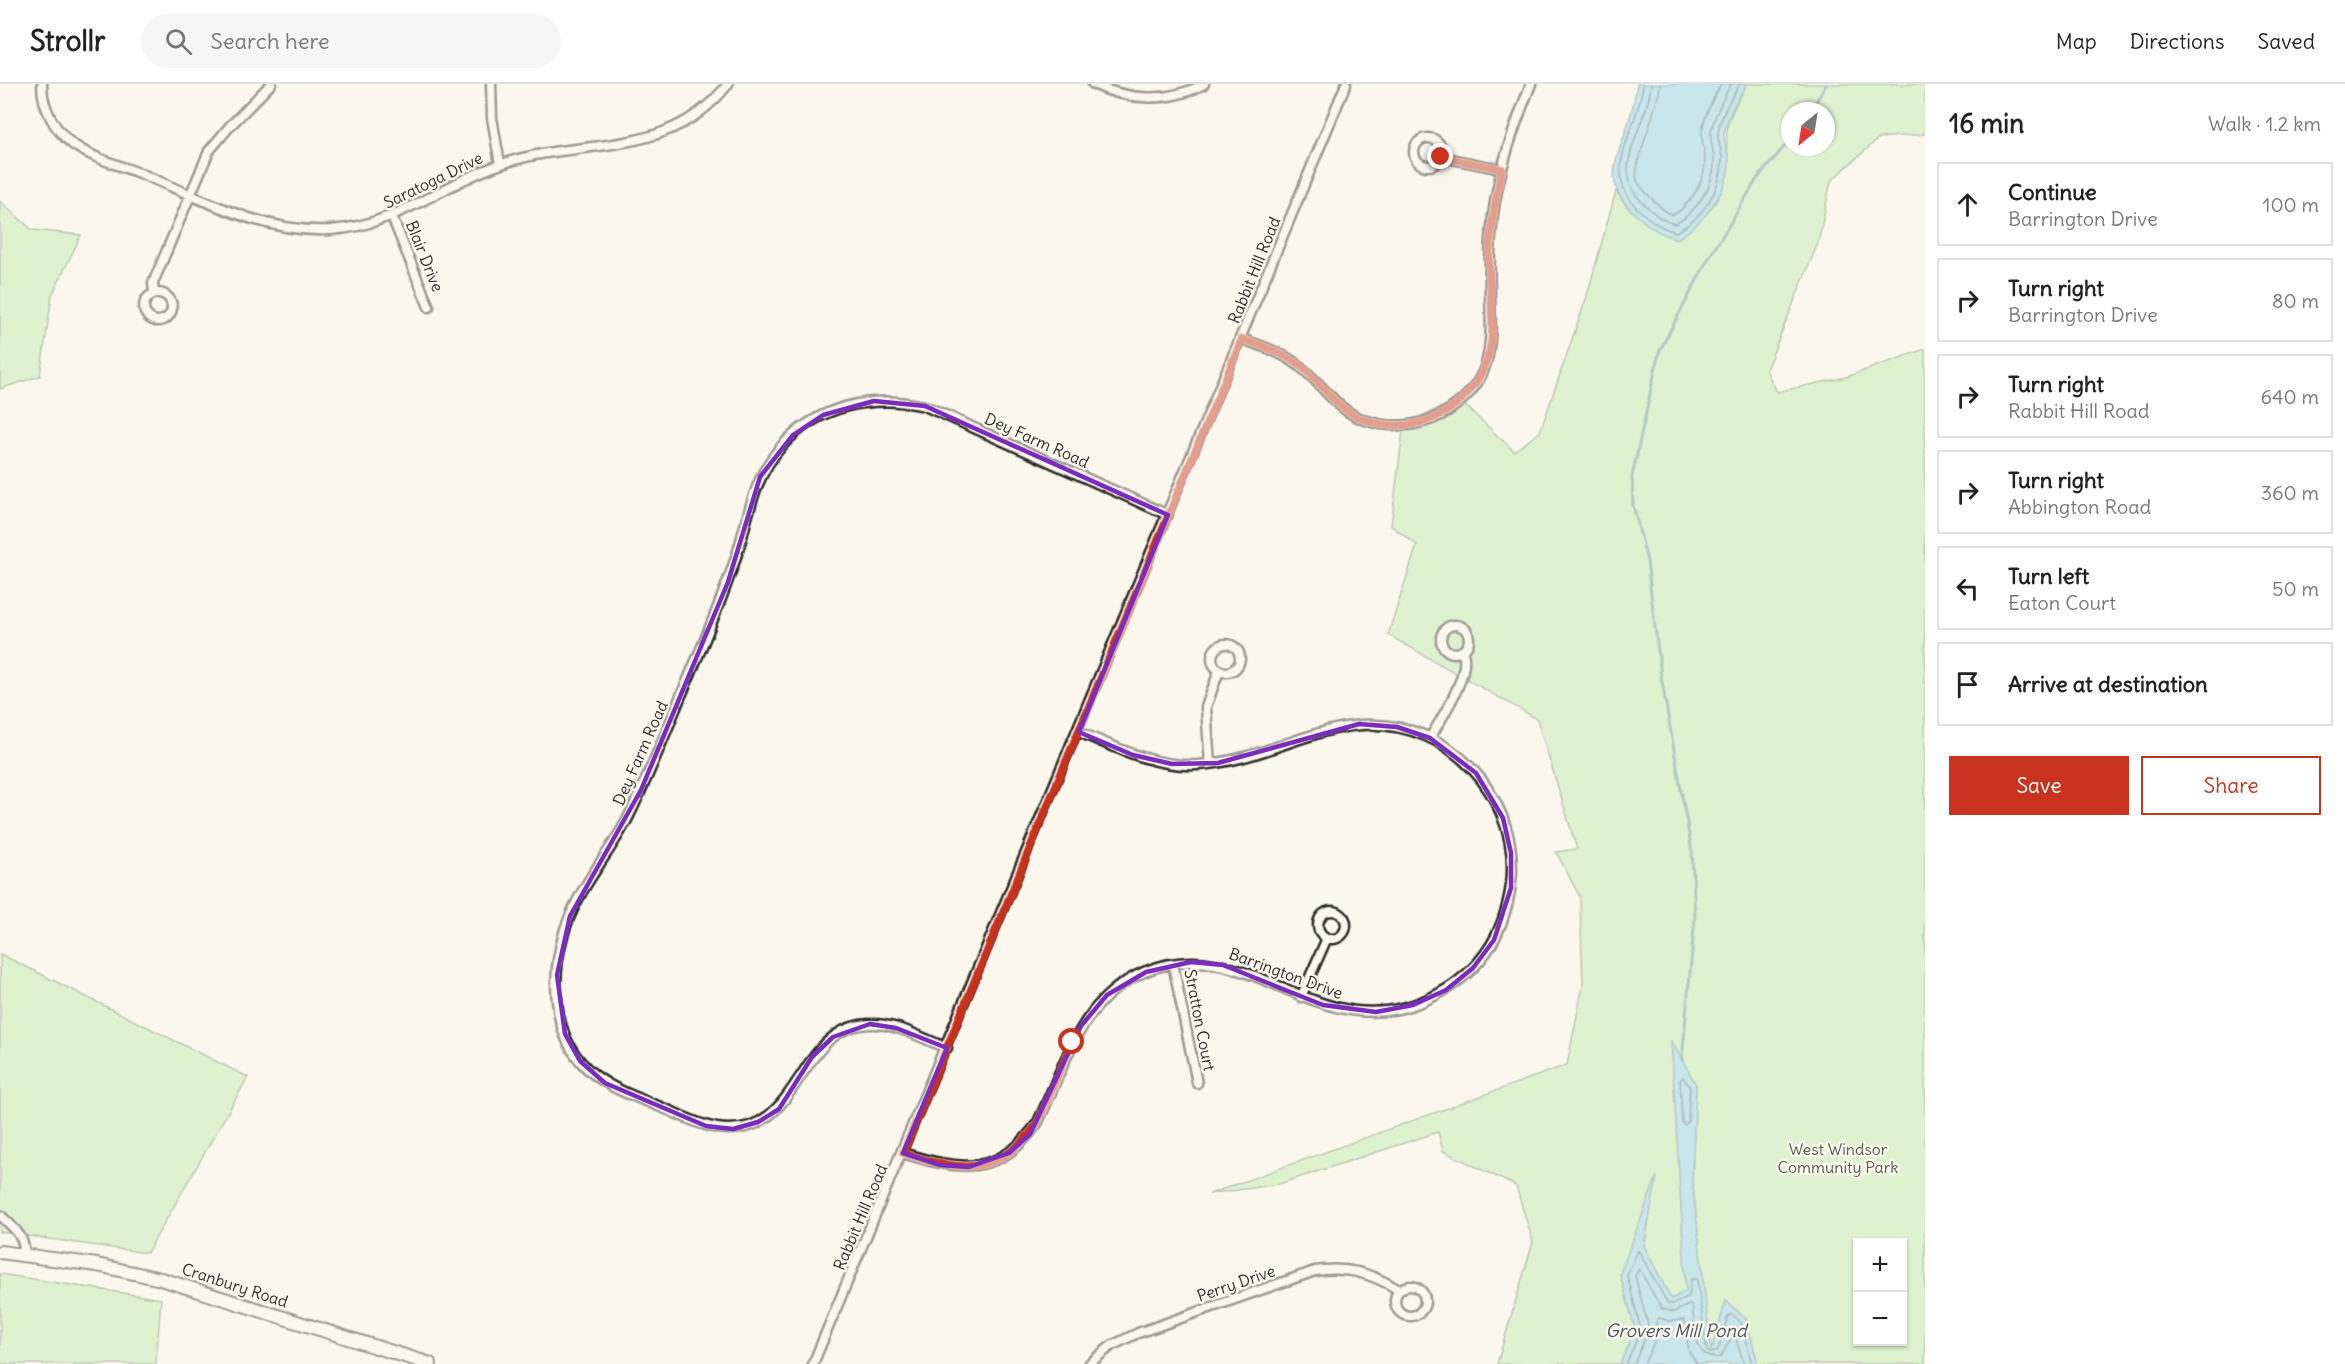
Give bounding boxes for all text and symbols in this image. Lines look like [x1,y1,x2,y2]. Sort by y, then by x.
search box [141,14,561,68]
text: Strollr [30,23,105,59]
icon: search [162,25,195,58]
text: Search here [210,27,330,55]
text: Map [2056,28,2097,55]
text: Directions [2130,28,2224,55]
text: Saved [2257,28,2315,55]
north arrow [1781,102,1835,156]
text: 16 min [1949,107,2024,140]
text: Walk · 1.2 km [2208,111,2321,136]
route end [1427,143,1453,169]
street label: Saratoga Drive [380,147,486,213]
text: Continue [2008,178,2097,206]
icon: ahead [1951,188,1984,221]
text: 100 m [2262,192,2319,217]
text: Barrington Drive [2008,206,2158,231]
street label: Rabbit Hill Road [1224,214,1284,326]
street label: Blair Drive [402,217,448,295]
text: Turn right [2008,274,2104,302]
icon: right [1951,284,1984,317]
text: 80 m [2272,288,2319,313]
text: Barrington Drive [2008,302,2158,327]
text: Turn right [2008,370,2104,398]
icon: right [1951,380,1984,413]
text: 640 m [2260,384,2319,409]
text: Rabbit Hill Road [2008,398,2150,423]
street label: Dey Farm Road [982,408,1092,472]
text: Turn right [2008,466,2104,494]
icon: right [1951,476,1984,509]
text: 360 m [2261,480,2319,505]
text: Abbington Road [2008,494,2151,519]
text: Turn left [2008,562,2089,590]
icon: left [1951,572,1984,605]
text: 50 m [2272,576,2319,601]
text: Eaton Court [2008,590,2116,615]
icon: arrive [1951,668,1984,701]
text: Arrive at destination [2008,670,2208,698]
street label: Dey Farm Road [608,698,672,808]
button: Save [1949,756,2129,815]
button: Share [2141,756,2321,815]
street label: Barrington Drive [1226,943,1346,1003]
street label: Stratton Court [1180,968,1220,1073]
route start [1058,1028,1084,1054]
park label: West Windsor Community Park [1778,1139,1898,1177]
street label: Rabbit Hill Road [829,1161,891,1273]
map controls [1853,1238,1907,1346]
button: + [1853,1238,1907,1292]
street label: Cranbury Road [179,1258,291,1312]
street label: Perry Drive [1194,1260,1278,1306]
button: − [1853,1292,1907,1346]
water label: Grovers Mill Pond [1605,1319,1749,1342]

